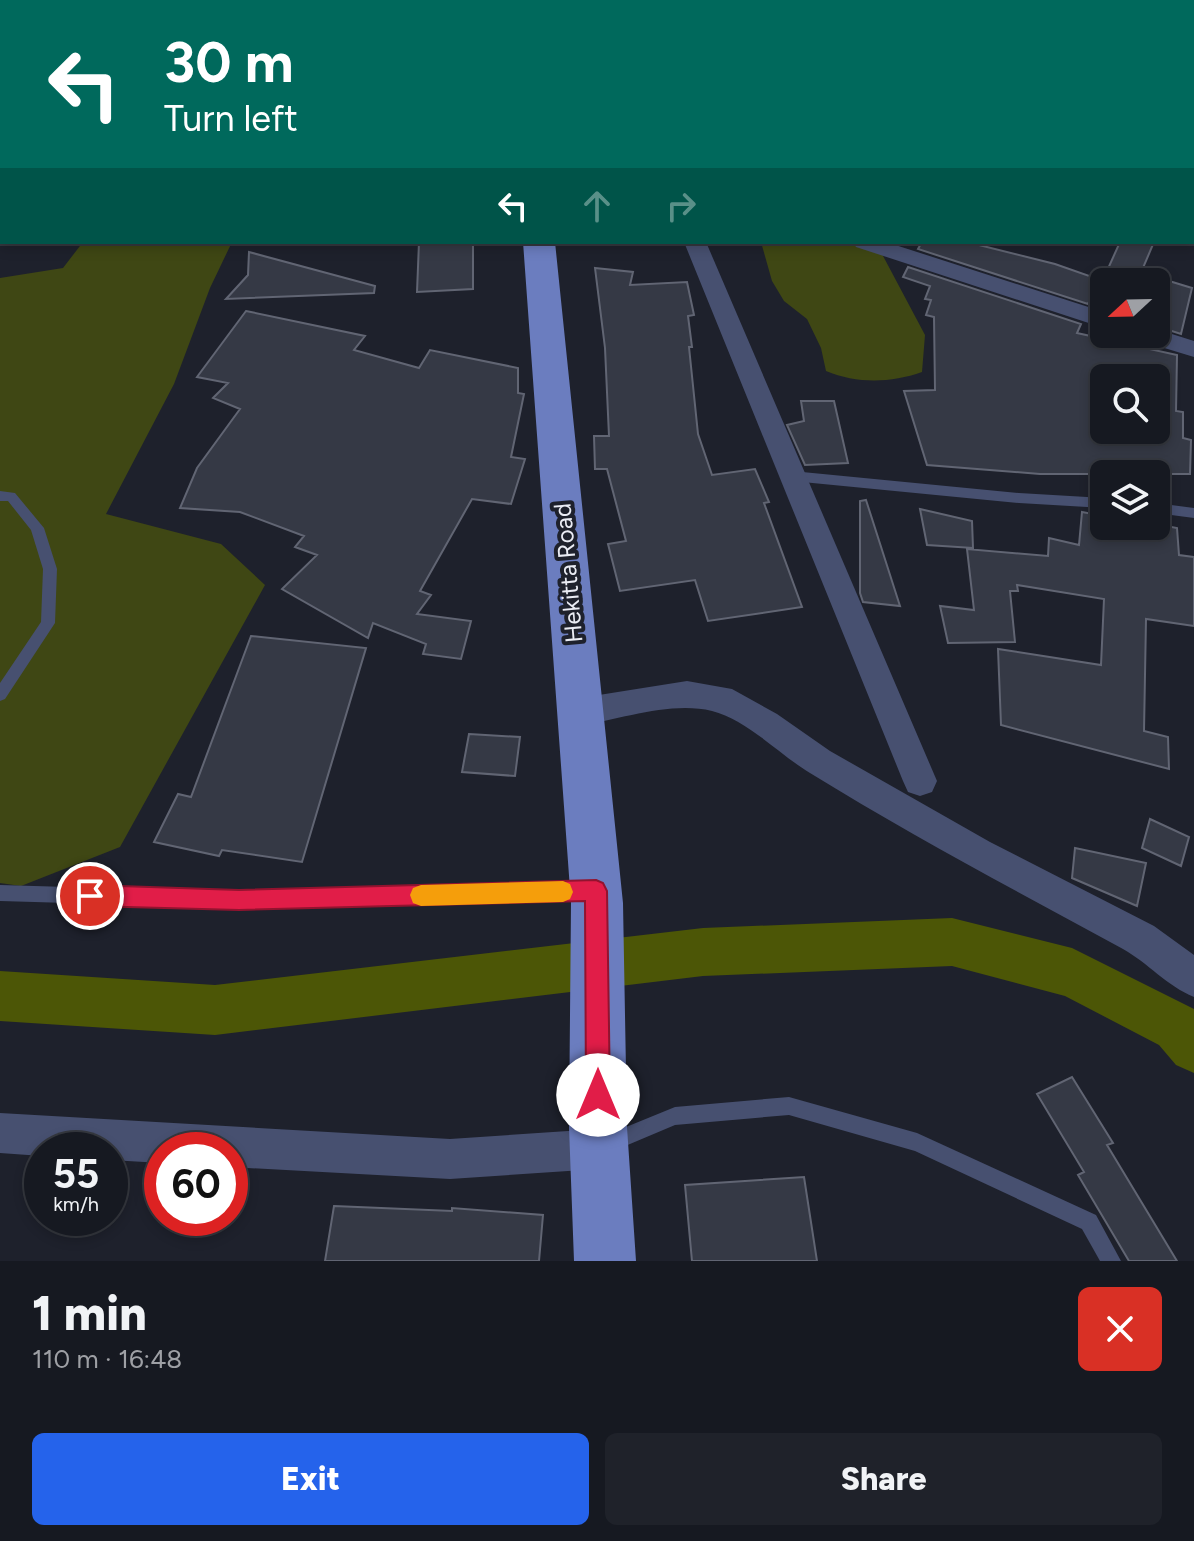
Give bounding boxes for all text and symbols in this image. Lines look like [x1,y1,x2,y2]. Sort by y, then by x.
text: 30 m [164,29,294,96]
icon: left [32,32,136,136]
text: Turn left [164,97,298,140]
icon: left [491,184,535,228]
icon: ahead [575,184,619,228]
icon: right [659,184,703,228]
north arrow [1090,268,1170,348]
map controls [1090,268,1170,540]
button: search [1090,364,1170,444]
button: layers [1090,460,1170,540]
street label: Hekitta Road [547,502,589,644]
pin [56,862,124,930]
icon: arrive [68,874,112,918]
position arrow [556,1053,640,1137]
speed limit sign: 60 [144,1132,248,1236]
text: 55 [53,1150,99,1198]
text: km/h [53,1192,99,1216]
text: 1 min [32,1284,147,1342]
button: close [1078,1287,1162,1371]
text: 110 m · 16:48 [32,1343,182,1375]
button: Exit [32,1433,589,1525]
button: Share [605,1433,1162,1525]

